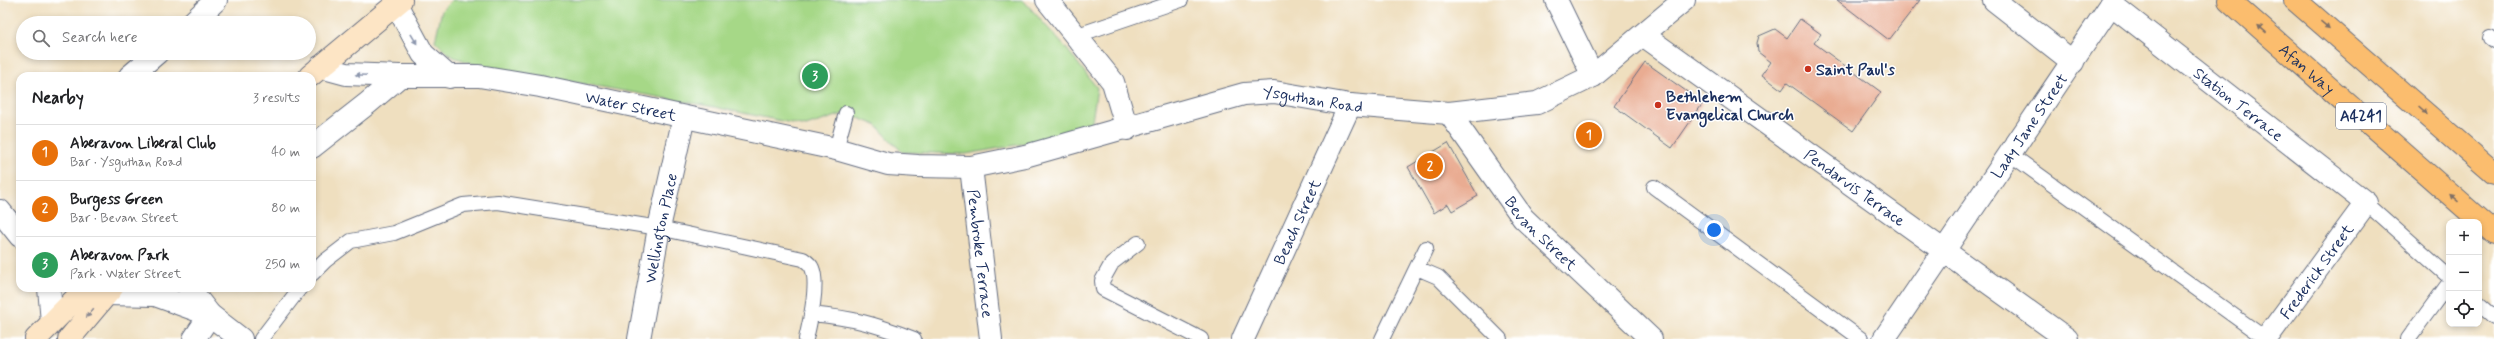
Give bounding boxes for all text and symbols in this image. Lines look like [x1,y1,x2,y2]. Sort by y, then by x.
search box [16,16,316,60]
one-way arrow [2320,21,2330,30]
one-way arrow [2257,24,2267,33]
icon: search [30,27,52,49]
text: Search here [62,28,138,48]
one-way arrow [410,33,417,45]
street label: Afan Way [2274,40,2338,100]
place label: Saint Paul's [1816,60,1896,81]
pin: 3 [802,61,828,91]
street label: Station Terrace [2188,63,2287,147]
marker: Saint Paul's [1803,64,1813,74]
street label: Lady Jane Street [1987,69,2073,183]
one-way arrow [355,71,367,78]
street label: Ysguthan Road [1262,83,1364,118]
text: Nearby [32,87,84,109]
street label: Water Street [583,87,679,127]
place label: Bethlehem Evangelical Church [1666,87,1794,128]
text: 3 results [253,90,300,107]
marker: Bethlehem Evangelical Church [1653,100,1663,110]
road number: A4241 [2336,103,2386,129]
one-way arrow [2418,106,2429,115]
pin: 1 [1576,120,1602,150]
text: Aberavon Liberal Club [70,134,216,154]
text: 1 [42,144,48,161]
text: 40 m [271,144,300,161]
street label: Pendarvis Terrace [1799,145,1909,232]
pin: 2 [1417,151,1443,181]
text: Bar · Ysguthan Road [70,154,182,171]
street label: Wellington Place [640,171,683,285]
street label: Beach Street [1269,176,1327,268]
street label: Pembroke Terrace [962,188,997,319]
text: Burgess Green [70,190,163,210]
street label: Bevan Street [1499,193,1582,276]
one-way arrow [2449,193,2459,202]
text: 2 [42,200,48,217]
text: 80 m [271,200,300,217]
text: Bar · Bevan Street [70,210,178,227]
map controls [2446,219,2482,327]
button: + [2446,219,2482,255]
your location [1704,220,1724,240]
street label: Frederick Street [2276,220,2359,324]
text: Aberavon Park [70,246,169,266]
button: − [2446,255,2482,291]
text: 3 [42,256,48,273]
text: 250 m [265,256,300,273]
text: Park · Water Street [70,266,181,283]
button: locate [2446,291,2482,327]
one-way arrow [85,308,94,319]

